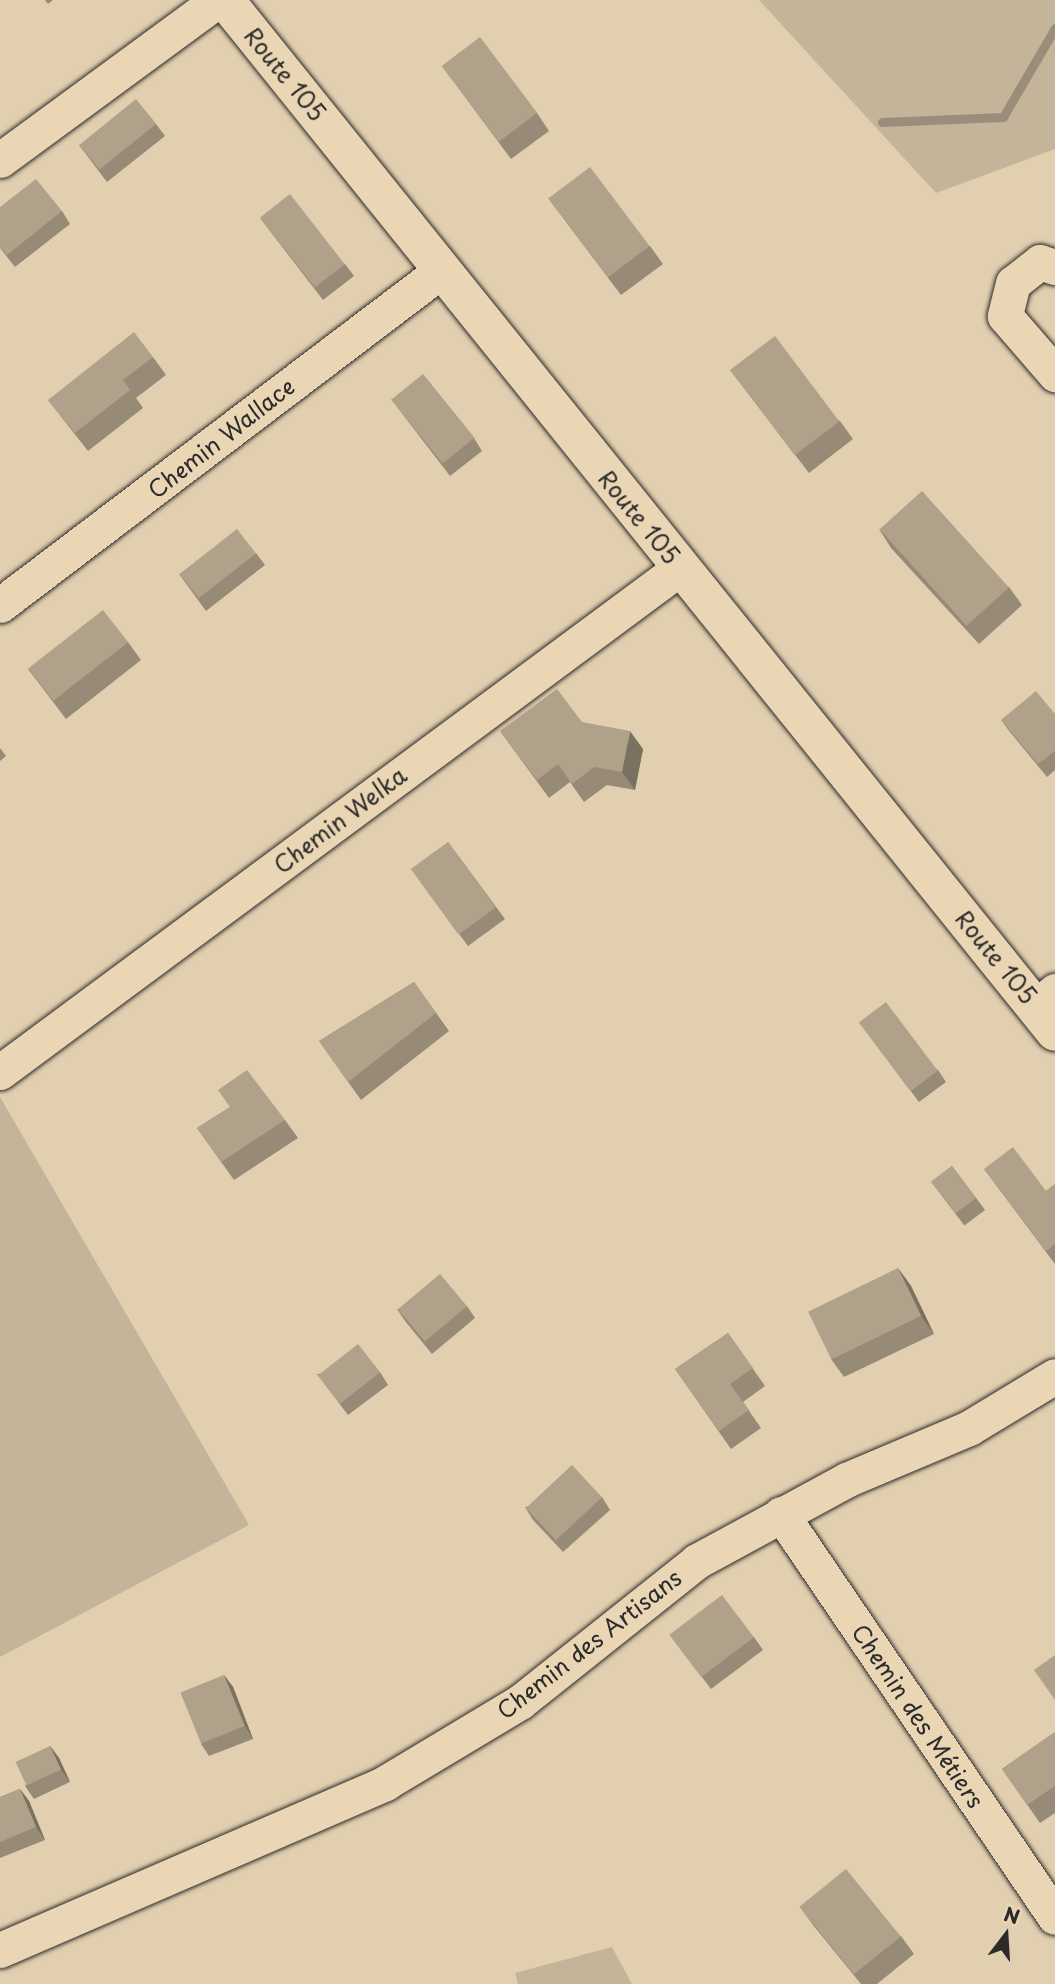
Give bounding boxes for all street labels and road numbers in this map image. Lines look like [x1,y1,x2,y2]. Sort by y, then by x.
street label: Route 105 [239,22,331,126]
street label: Chemin Wallace [142,372,300,504]
street label: Route 105 [593,465,685,569]
street label: Chemin Welka [267,760,413,880]
street label: Route 105 [950,905,1042,1009]
street label: Chemin des Artisans [492,1564,686,1724]
street label: Chemin des Métiers [846,1619,990,1813]

